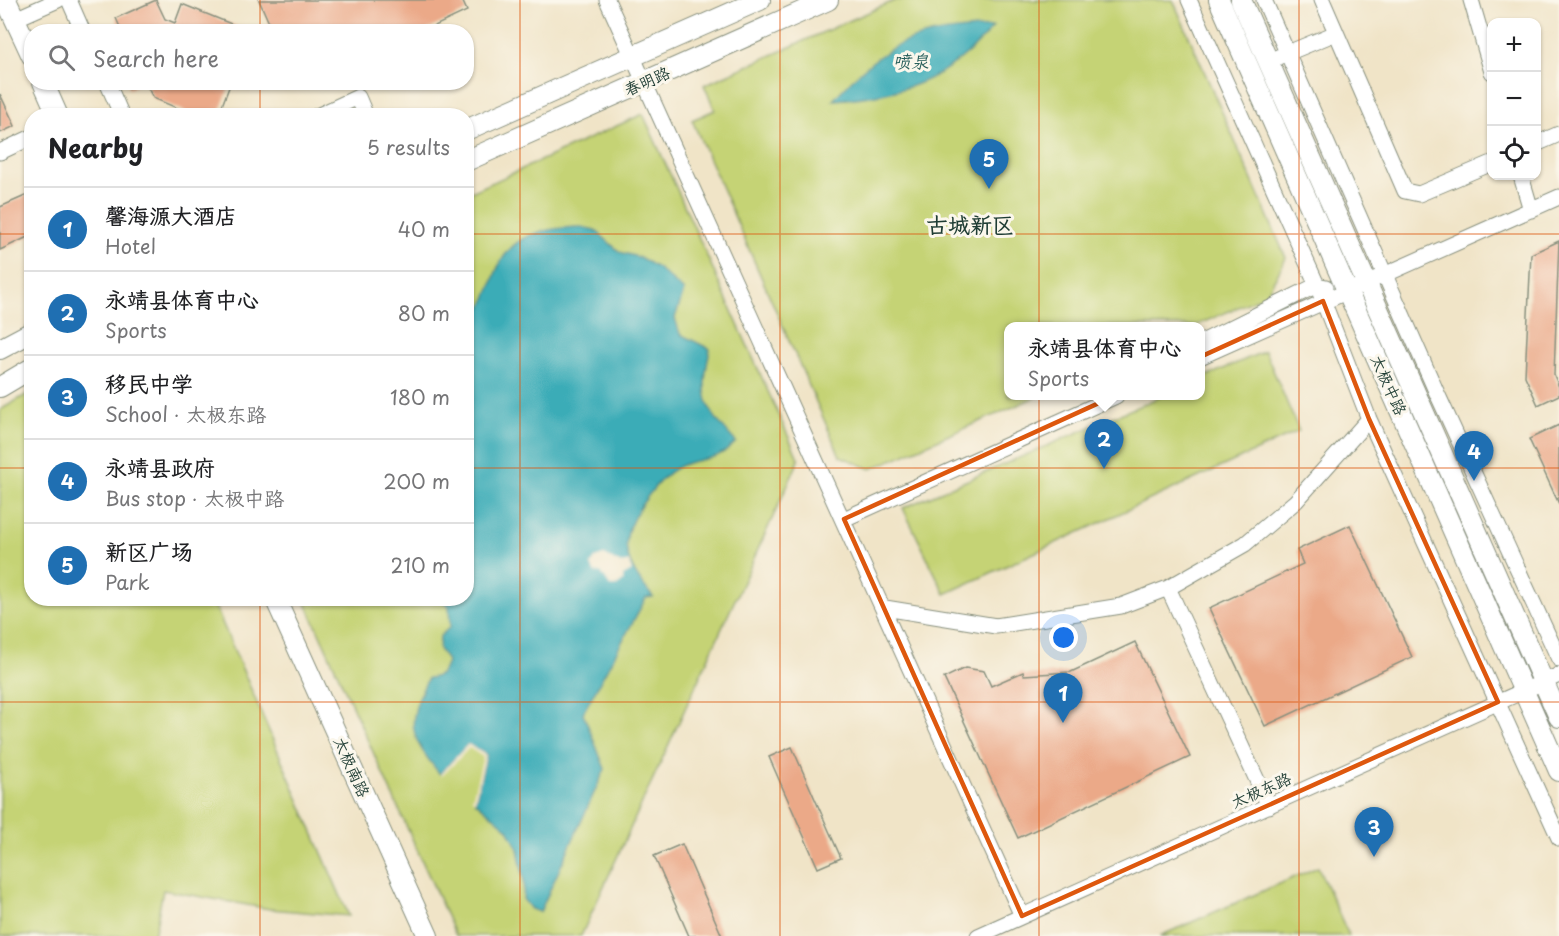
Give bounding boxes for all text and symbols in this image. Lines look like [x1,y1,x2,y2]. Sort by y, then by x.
map controls [1487,18,1541,180]
button: + [1487,18,1541,72]
search box [24,24,474,90]
icon: search [45,41,78,74]
text: Search here [93,41,219,74]
water label: 喷泉 [893,47,929,74]
street label: 春明路 [620,59,673,101]
button: − [1487,72,1541,126]
button: locate [1487,126,1541,180]
text: Nearby [48,128,143,167]
text: 5 results [367,132,450,162]
pin: 5 [970,140,1008,189]
text: 馨海源大酒店 [105,198,237,231]
district label: 古城新区 [926,207,1014,240]
text: 1 [63,214,72,244]
text: 40 m [398,214,450,244]
text: Hotel [105,231,156,261]
text: 永靖县体育中心 [105,282,259,315]
text: 2 [60,298,75,328]
text: 80 m [398,298,450,328]
text: Sports [105,315,167,345]
popup [1004,322,1205,400]
text: 永靖县体育中心 [1027,330,1182,363]
street label: 太极中路 [1366,350,1414,419]
text: Sports [1027,363,1089,393]
text: 移民中学 [105,366,193,399]
text: 3 [61,382,74,412]
text: 180 m [390,382,450,412]
text: School · 太极东路 [105,399,266,429]
pin: 2 [1084,420,1124,469]
pin: 4 [1454,432,1494,481]
text: 永靖县政府 [105,450,215,483]
text: 4 [61,466,74,496]
text: 200 m [383,466,450,496]
text: Bus stop · 太极中路 [105,483,284,513]
text: 新区广场 [105,534,193,567]
text: 5 [61,550,74,580]
text: 210 m [391,550,450,580]
text: Park [105,567,150,597]
your location [1049,623,1078,652]
pin: 1 [1044,674,1082,723]
street label: 太极南路 [329,732,377,801]
street label: 太极东路 [1226,765,1295,813]
pin: 3 [1354,808,1394,857]

